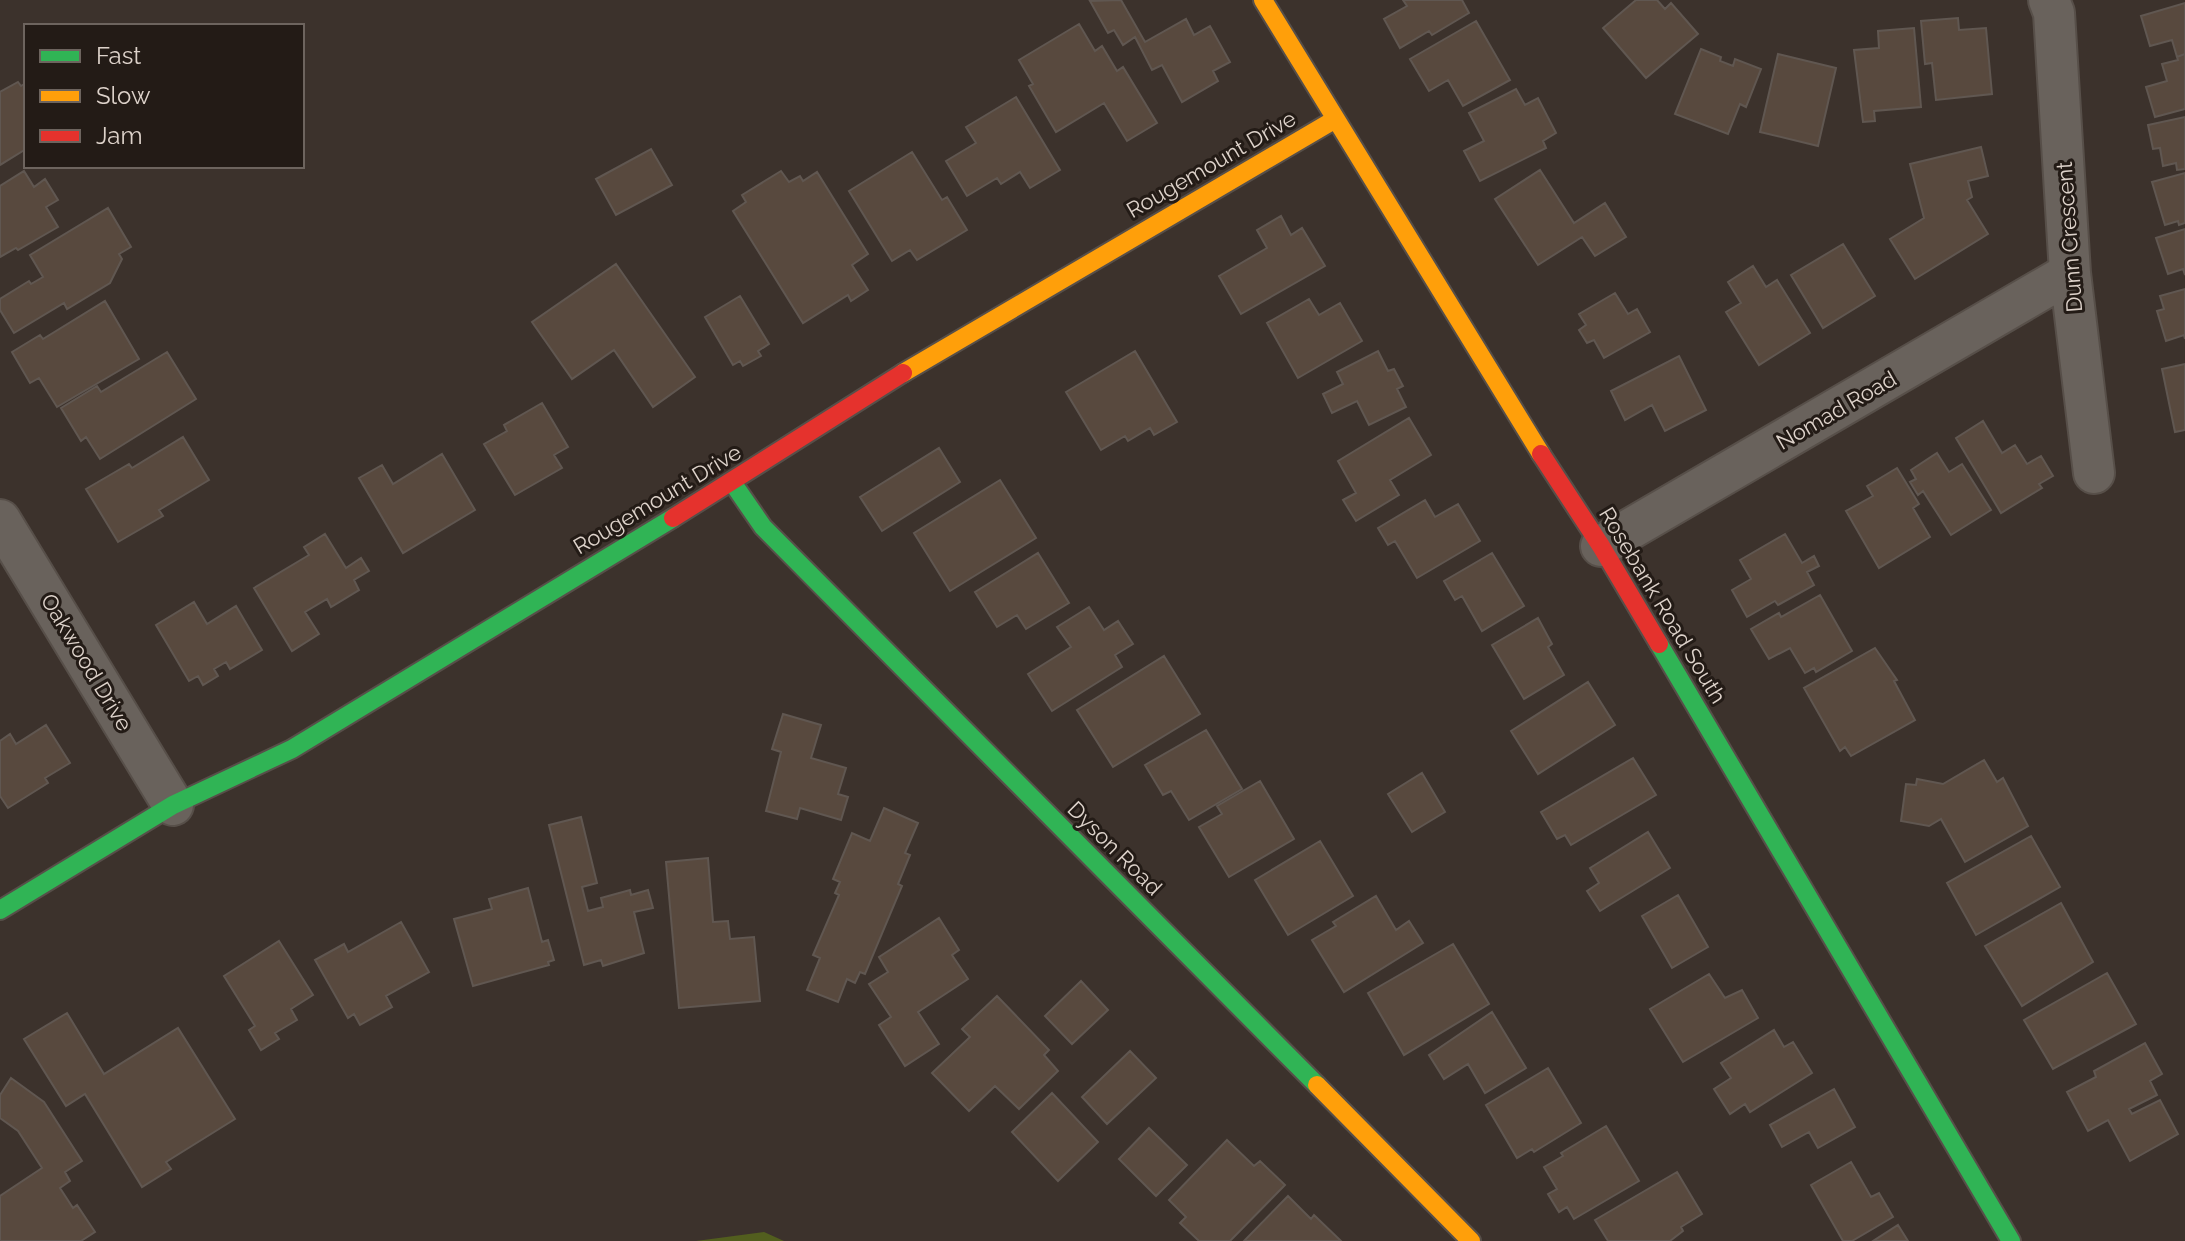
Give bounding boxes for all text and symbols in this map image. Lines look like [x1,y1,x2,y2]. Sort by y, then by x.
legend [24,24,304,168]
text: Fast [96,41,141,70]
text: Slow [96,81,151,110]
street label: Rougemount Drive [1122,105,1300,223]
text: Jam [96,121,142,150]
street label: Dunn Crescent [2051,160,2087,313]
street label: Nomad Road [1771,365,1901,455]
street label: Rougemount Drive [568,439,746,559]
street label: Rosebank Road South [1594,502,1732,708]
street label: Oakwood Drive [36,589,138,735]
street label: Dyson Road [1063,796,1167,900]

